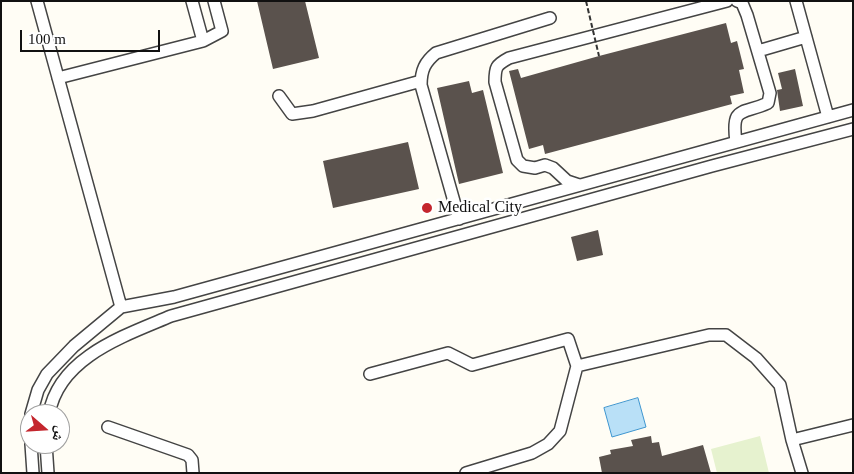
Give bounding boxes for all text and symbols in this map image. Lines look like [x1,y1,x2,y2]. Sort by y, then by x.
scale bar [22,20,162,52]
text: 100 m [28,31,66,47]
place label: Medical City [438,198,522,218]
marker: Medical City [420,201,434,215]
north arrow [20,404,70,454]
text: ش [49,424,68,443]

